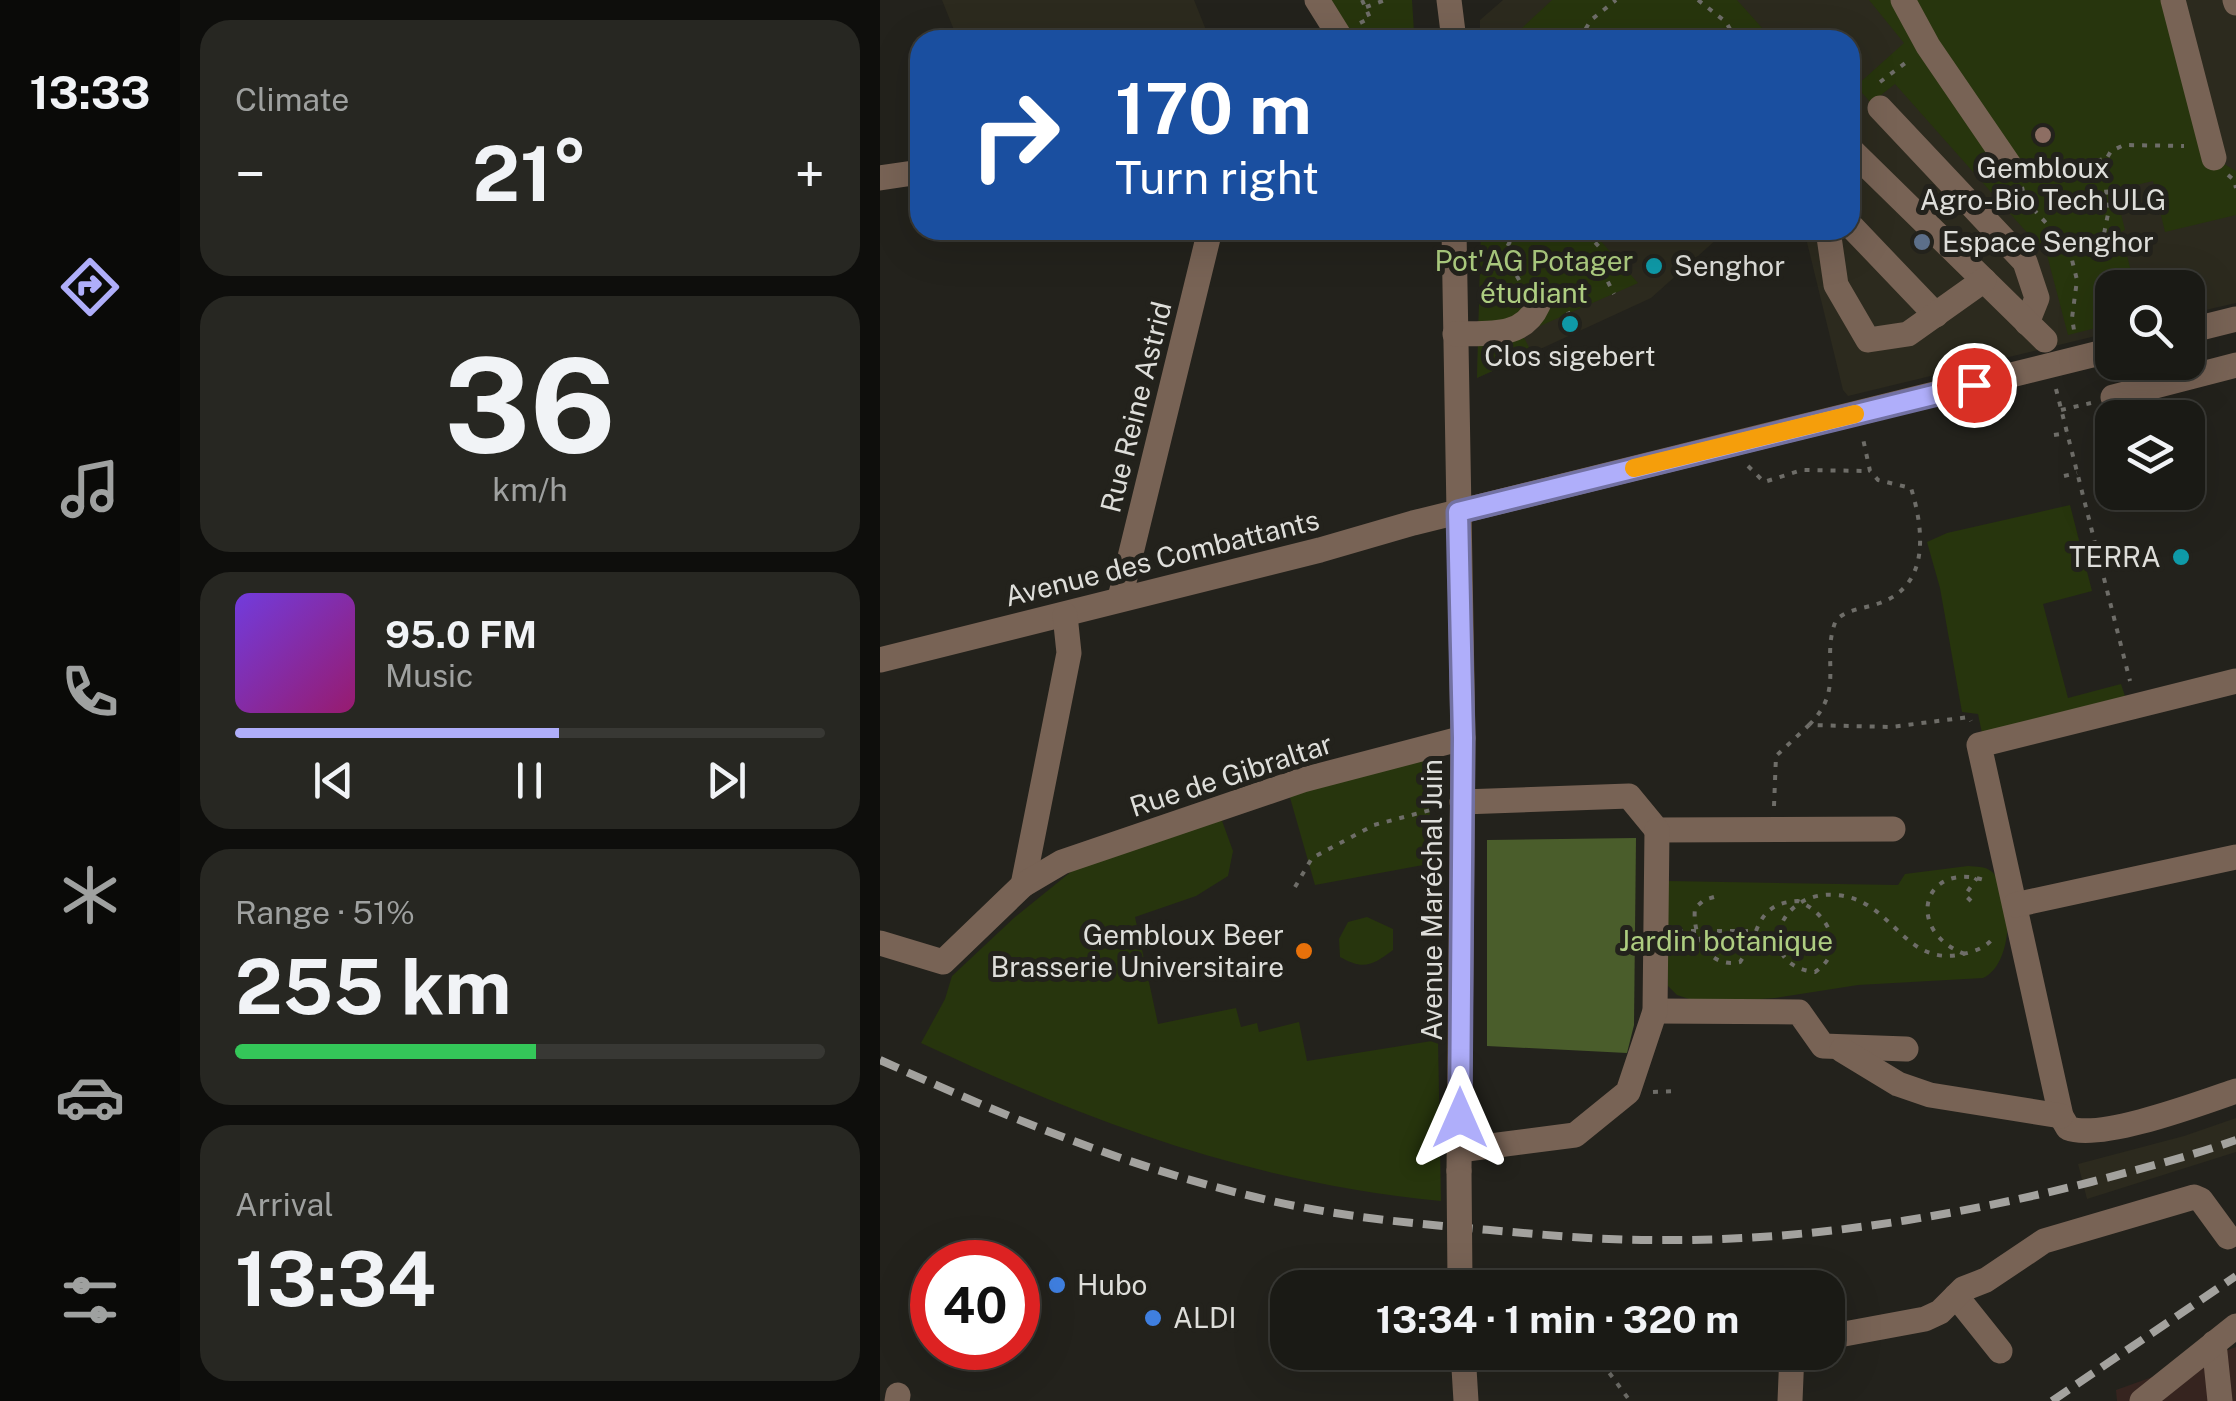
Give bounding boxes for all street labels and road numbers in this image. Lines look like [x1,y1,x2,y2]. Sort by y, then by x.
street label: Rue Reine Astrid [1093,298,1178,516]
street label: Avenue des Combattants [1001,502,1322,613]
street label: Rue de Gibraltar [1125,726,1336,823]
street label: Avenue Maréchal Juin [1415,759,1448,1041]

